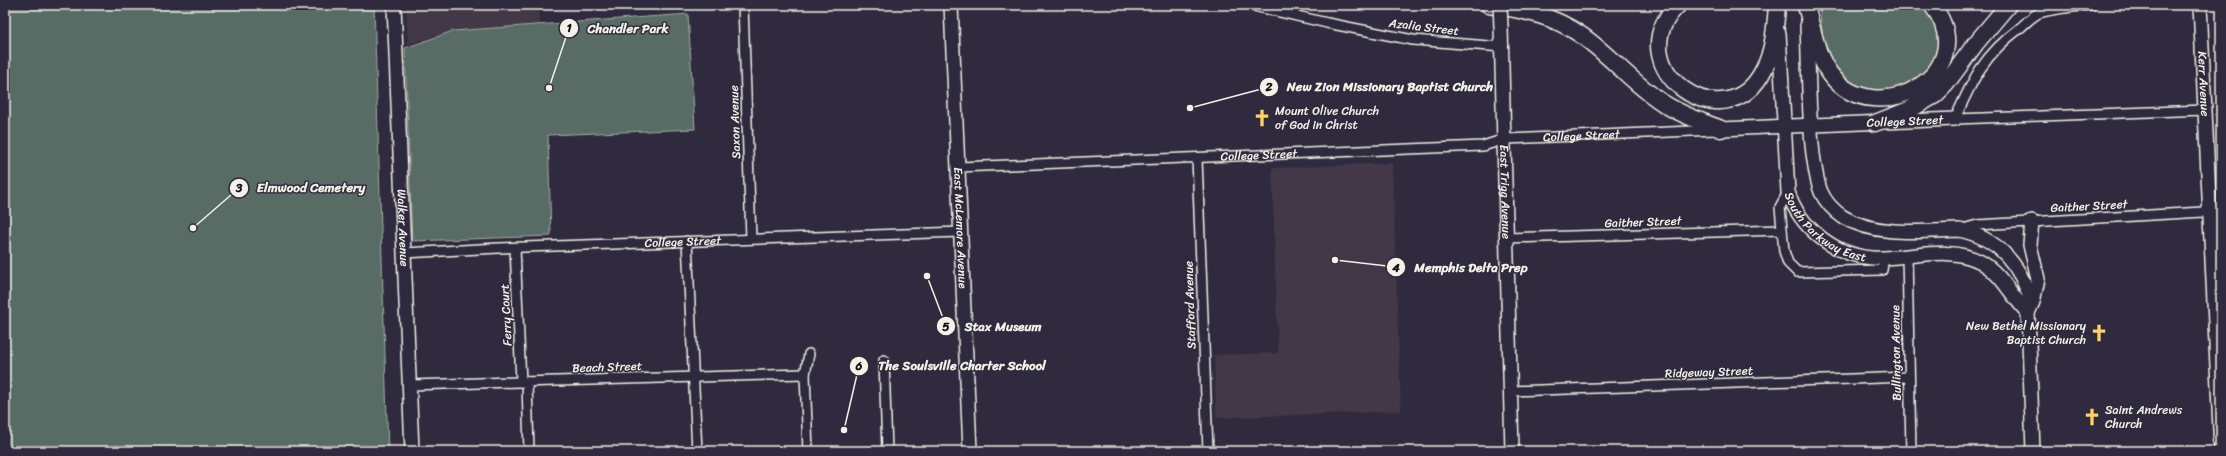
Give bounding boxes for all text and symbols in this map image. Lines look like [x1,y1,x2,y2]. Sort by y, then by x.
street label: Azalia Street [1387,12,1460,42]
callout: Chandler Park [559,16,676,41]
text: 1 [566,17,572,39]
text: Chandler Park [586,17,670,40]
street label: Kerr Avenue [2191,51,2216,117]
callout: New Zion Missionary Baptist Church [1259,74,1502,99]
text: New Zion Missionary Baptist Church [1286,75,1493,98]
text: 2 [1265,76,1273,98]
street label: Saxon Avenue [723,85,747,159]
place label: Mount Olive Church of God in Christ [1275,100,1379,136]
church icon: Mount Olive Church of God in Christ [1252,108,1272,128]
street label: College Street [1866,108,1945,134]
street label: College Street [1543,123,1621,148]
street label: College Street [1220,142,1299,167]
street label: East Trigg Avenue [1493,144,1517,239]
street label: East McLemore Avenue [947,167,974,289]
callout: Elmwood Cemetery [229,175,374,200]
text: Elmwood Cemetery [257,176,366,199]
text: 3 [235,177,243,199]
street label: Walker Avenue [390,189,416,267]
street label: South Parkway East [1778,189,1868,268]
street label: Gaither Street [2050,193,2129,219]
street label: Gaither Street [1604,210,1683,234]
street label: College Street [644,229,723,254]
callout: Memphis Delta Prep [1386,255,1536,280]
text: Memphis Delta Prep [1413,256,1528,279]
text: 4 [1391,257,1400,279]
street label: Stafford Avenue [1177,261,1203,349]
street label: Ferry Court [493,283,519,347]
street label: Bullington Avenue [1884,305,1908,401]
callout: Stax Museum [936,314,1050,339]
text: Stax Museum [963,315,1042,338]
place label: New Bethel Missionary Baptist Church [1966,315,2087,351]
text: 5 [942,316,950,338]
church icon: New Bethel Missionary Baptist Church [2089,323,2109,343]
callout: The Soulsville Charter School [849,353,1054,378]
text: The Soulsville Charter School [878,354,1047,377]
street label: Beach Street [572,355,642,379]
text: 6 [855,355,863,377]
street label: Ridgeway Street [1665,359,1753,385]
place label: Saint Andrews Church [2105,399,2183,435]
church icon: Saint Andrews Church [2082,407,2102,427]

